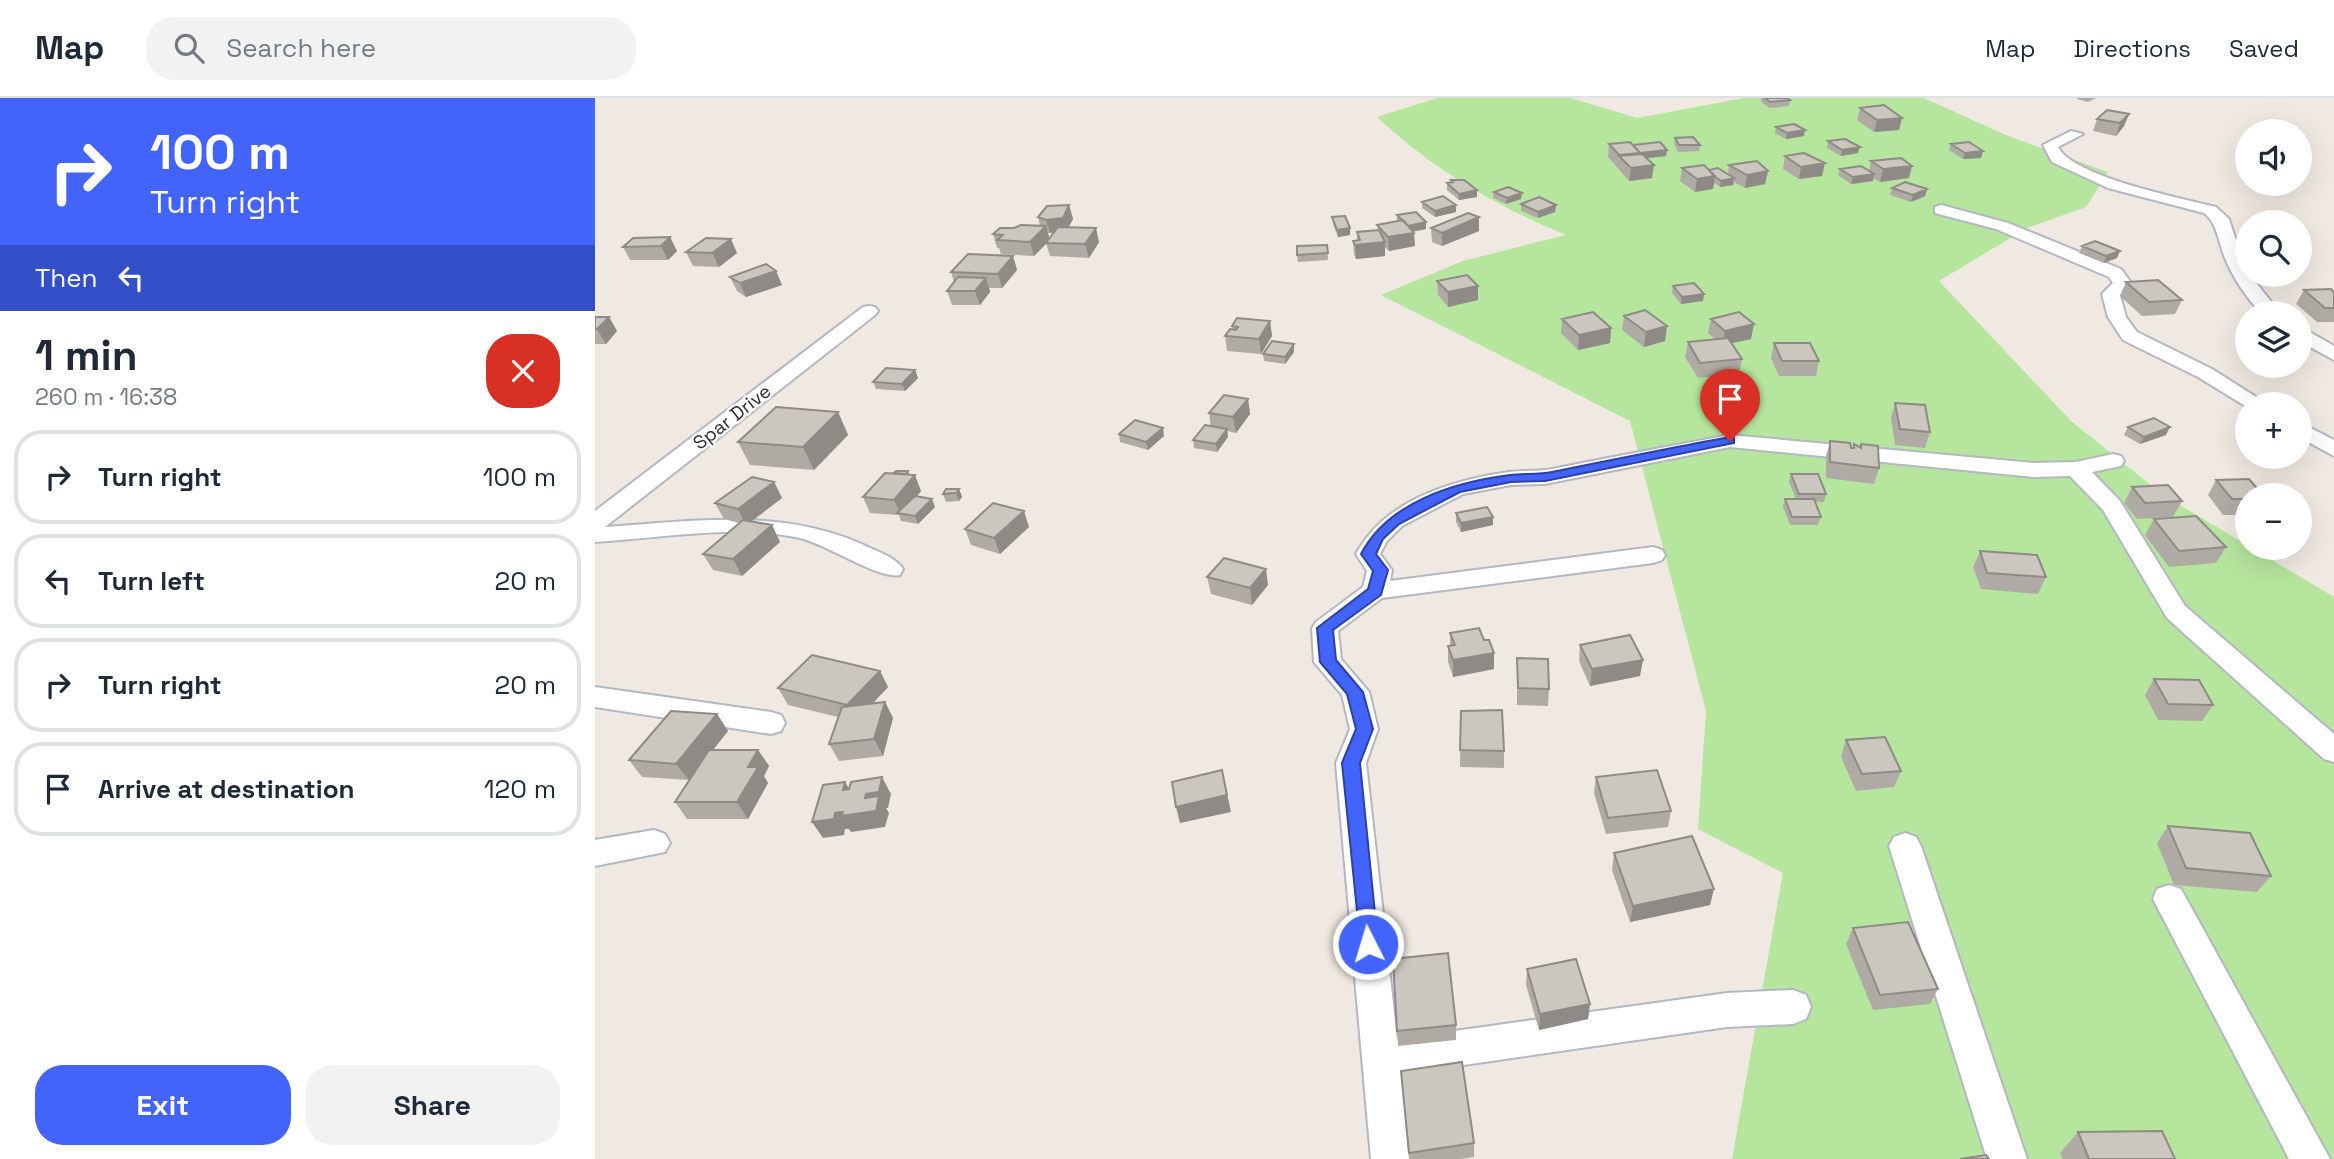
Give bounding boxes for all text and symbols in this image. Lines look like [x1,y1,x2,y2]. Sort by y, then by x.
search box [146,17,636,80]
text: Map [35,27,104,69]
icon: search [170,29,208,67]
text: Search here [226,31,376,65]
text: Map [1985,33,2035,64]
text: Directions [2073,33,2191,64]
text: Saved [2229,33,2299,64]
map controls [2235,119,2312,560]
button: sound [2235,119,2312,196]
text: 100 m [150,121,290,183]
icon: right [35,126,126,217]
text: Turn right [150,182,300,222]
button: search [2235,210,2312,287]
icon: left [112,259,150,297]
text: Then [35,261,98,295]
button: layers [2235,301,2312,378]
text: 1 min [35,329,138,382]
button: close [486,334,560,408]
pin [1700,369,1760,441]
street label: Spar Drive [688,379,776,455]
icon: arrive [1711,380,1749,418]
text: 260 m · 16:38 [35,382,177,412]
button: + [2235,392,2312,469]
icon: right [39,458,77,496]
text: Turn right [98,460,222,494]
text: 100 m [483,460,556,494]
button: − [2235,483,2312,560]
icon: left [39,562,77,600]
text: Turn left [98,564,205,598]
text: 20 m [495,564,556,598]
icon: right [39,666,77,704]
text: Turn right [98,668,222,702]
text: 20 m [495,668,556,702]
icon: arrive [39,770,77,808]
text: Arrive at destination [98,772,355,806]
text: 120 m [484,772,556,806]
position arrow [1331,907,1405,981]
button: Exit [35,1065,291,1145]
button: Share [305,1065,560,1145]

